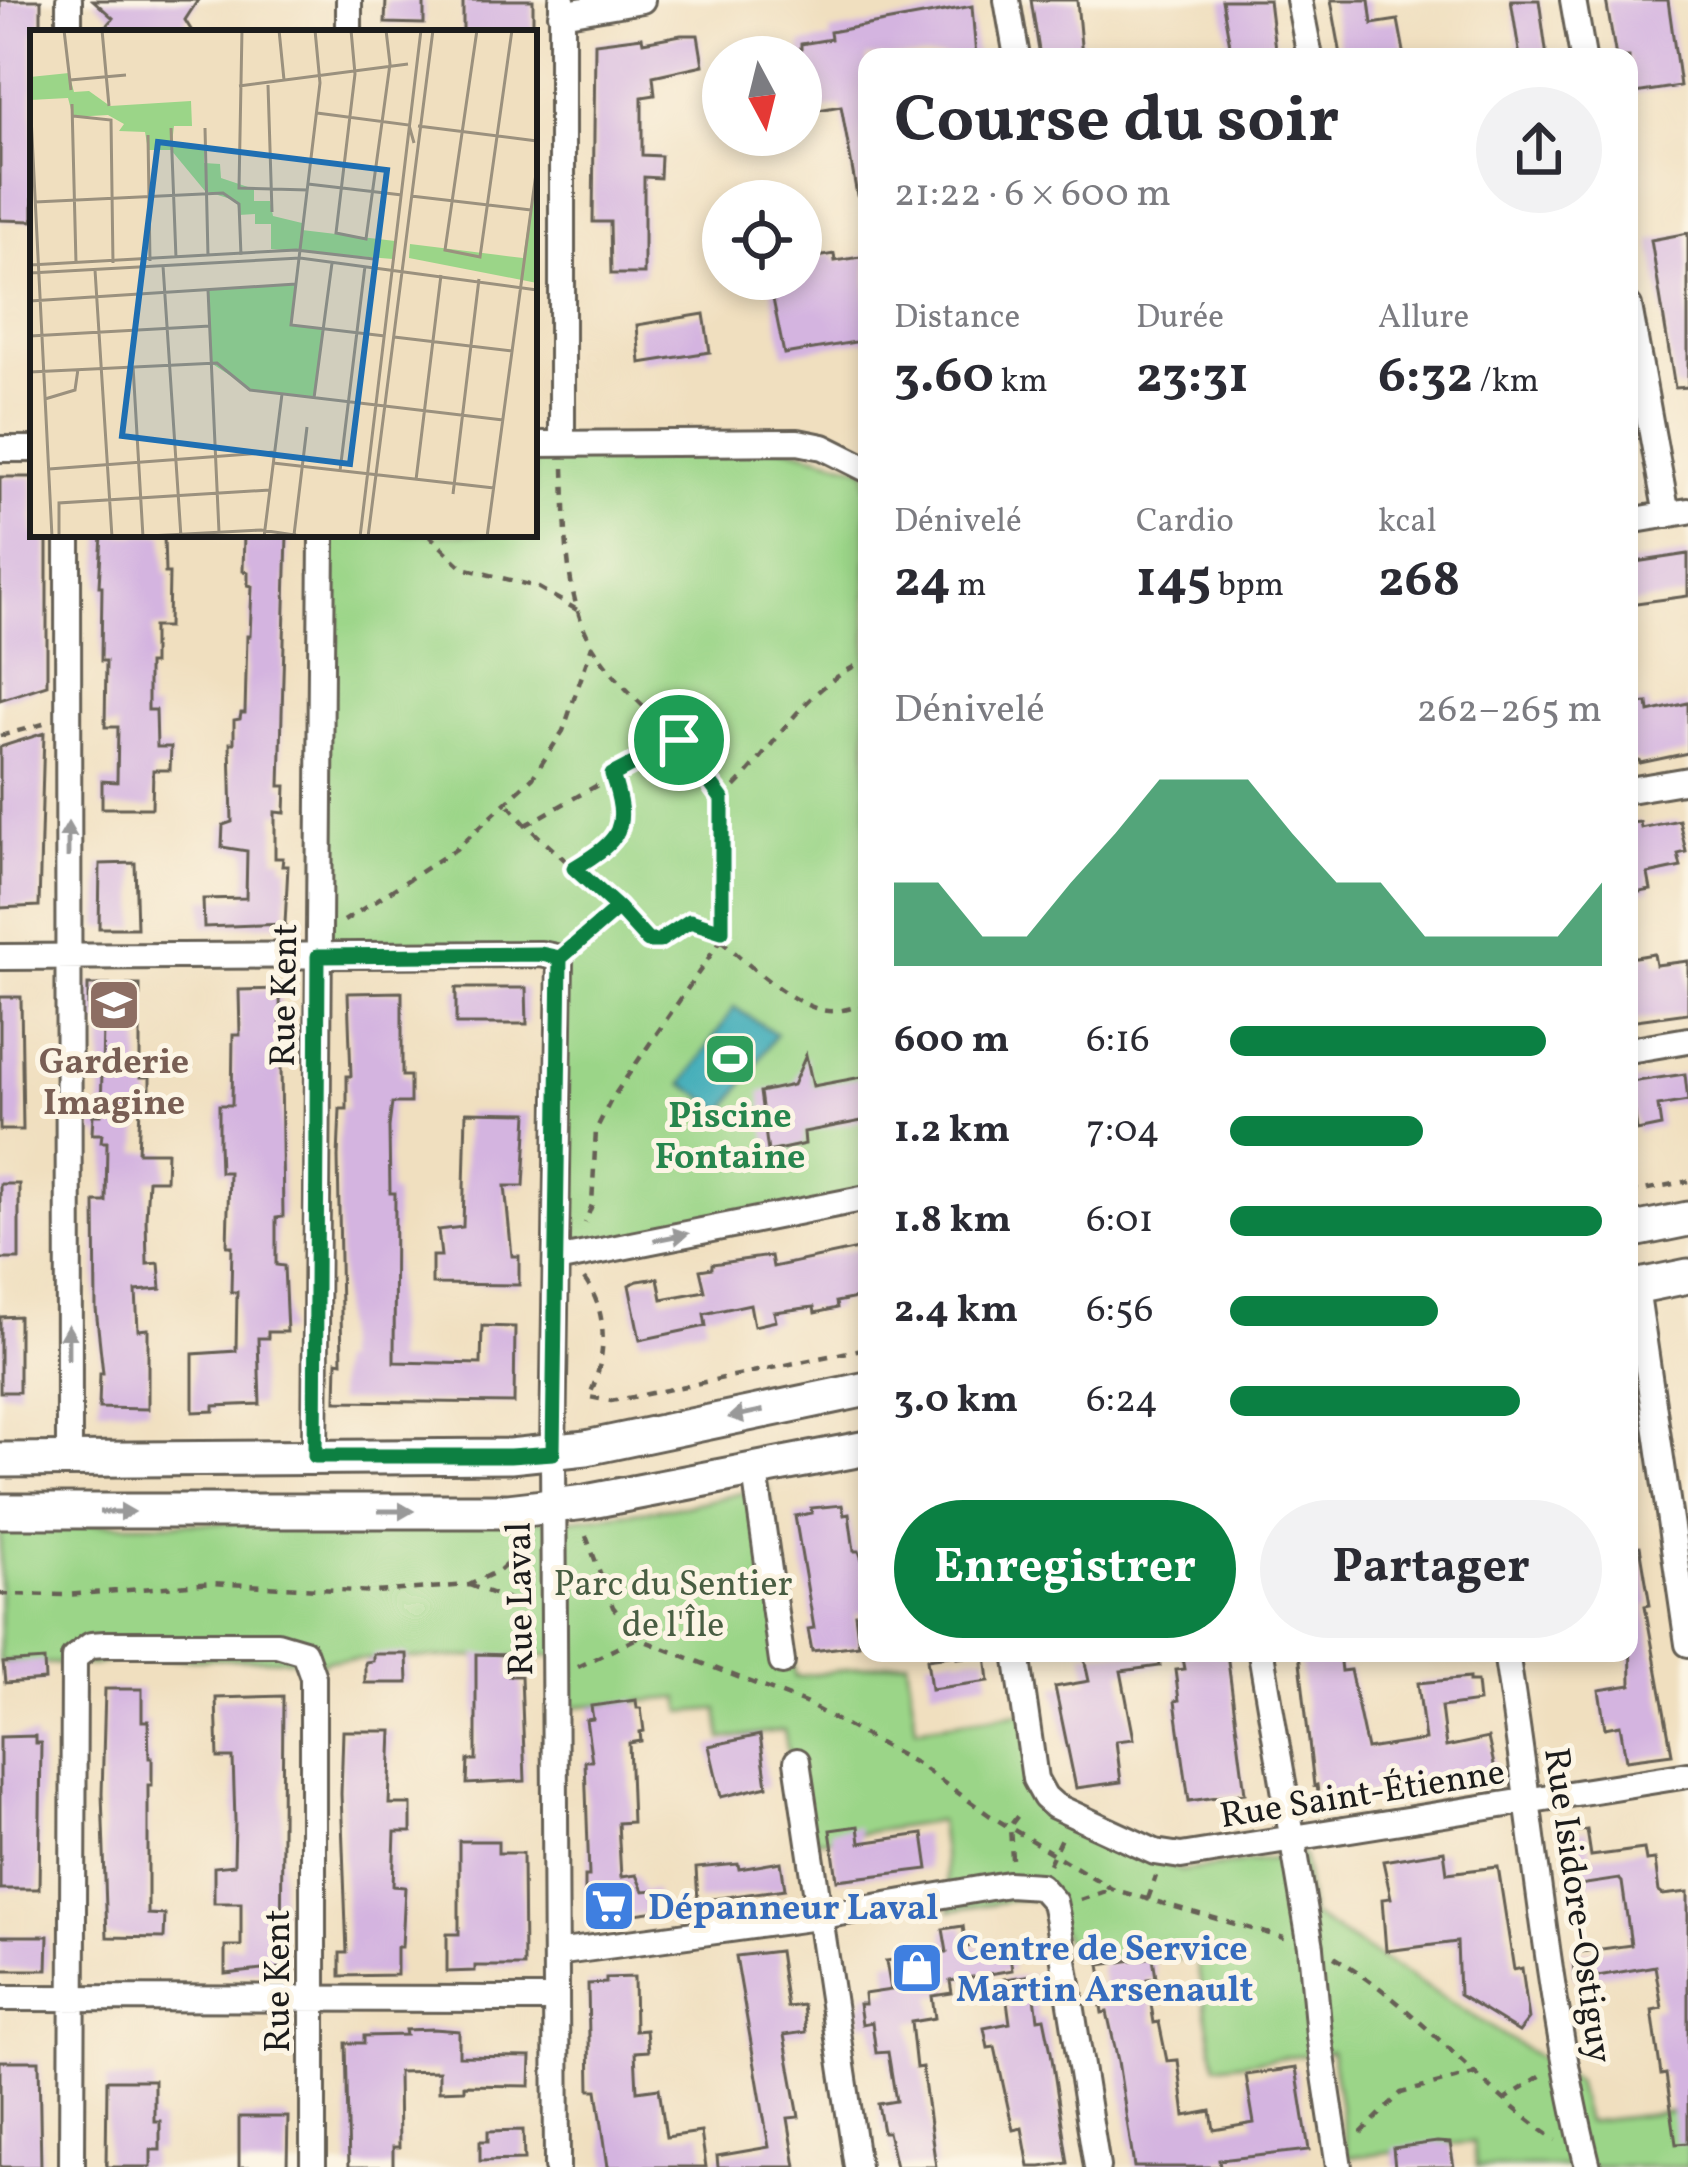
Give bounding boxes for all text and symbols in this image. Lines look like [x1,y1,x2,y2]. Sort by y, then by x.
inset map [30,30,537,537]
north arrow [702,36,822,156]
map controls [702,36,822,300]
text: Course du soir [894,77,1339,169]
button: share [1476,87,1602,213]
text: 21:22 · 6 × 600 m [894,168,1171,222]
button: locate [702,180,822,300]
text: Distance [894,296,1020,342]
text: Durée [1136,296,1224,342]
text: Allure [1378,296,1469,342]
text: 3.60 [894,342,994,413]
text: 23:31 [1136,342,1249,413]
text: 6:32 [1378,342,1473,413]
text: km [994,360,1048,406]
text: /km [1473,360,1539,406]
text: Dénivelé [894,500,1022,546]
text: Cardio [1136,500,1234,546]
text: kcal [1378,500,1437,546]
text: 24 [894,546,951,617]
text: 145 [1136,546,1211,617]
text: 268 [1378,546,1460,617]
text: m [951,564,987,610]
text: bpm [1211,564,1284,610]
text: Dénivelé [894,684,1045,738]
text: 262–265 m [1417,684,1602,738]
pin [628,689,730,791]
icon: arrive [646,707,712,773]
one-way arrow [58,820,78,858]
street label: Rue Kent [260,923,312,1067]
school or university icon: Garderie Imagine [86,977,142,1033]
text: 600 m [894,1014,1009,1068]
text: 6:16 [1086,1014,1150,1068]
sports icon: Piscine Fontaine [702,1031,758,1087]
place label: Garderie Imagine [39,1039,189,1130]
place label: Piscine Fontaine [655,1093,805,1184]
text: 1.2 km [894,1104,1010,1158]
text: 7:04 [1086,1104,1160,1158]
text: 1.8 km [894,1194,1011,1248]
text: 6:01 [1086,1194,1154,1248]
one-way arrow [652,1227,690,1246]
text: 2.4 km [894,1284,1018,1338]
text: 6:56 [1086,1284,1153,1338]
one-way arrow [58,1322,78,1360]
text: 3.0 km [894,1374,1018,1428]
text: 6:24 [1086,1374,1158,1428]
one-way arrow [726,1405,764,1424]
button: Enregistrer [894,1500,1236,1638]
button: Partager [1260,1500,1602,1638]
one-way arrow [99,1502,137,1522]
one-way arrow [378,1502,416,1521]
street label: Rue Laval [496,1522,548,1676]
park label: Parc du Sentier de l'Île [553,1561,793,1652]
street label: Rue Isidore-Ostiguy [1529,1745,1623,2066]
street label: Rue Saint-Étienne [1217,1749,1509,1843]
supermarket icon: Dépanneur Laval [581,1878,637,1934]
place label: Dépanneur Laval [648,1885,939,1935]
street label: Rue Kent [255,1909,305,2053]
place label: Centre de Service Martin Arsenault [956,1926,1253,2017]
shop icon: Centre de Service Martin Arsenault [889,1940,945,1996]

